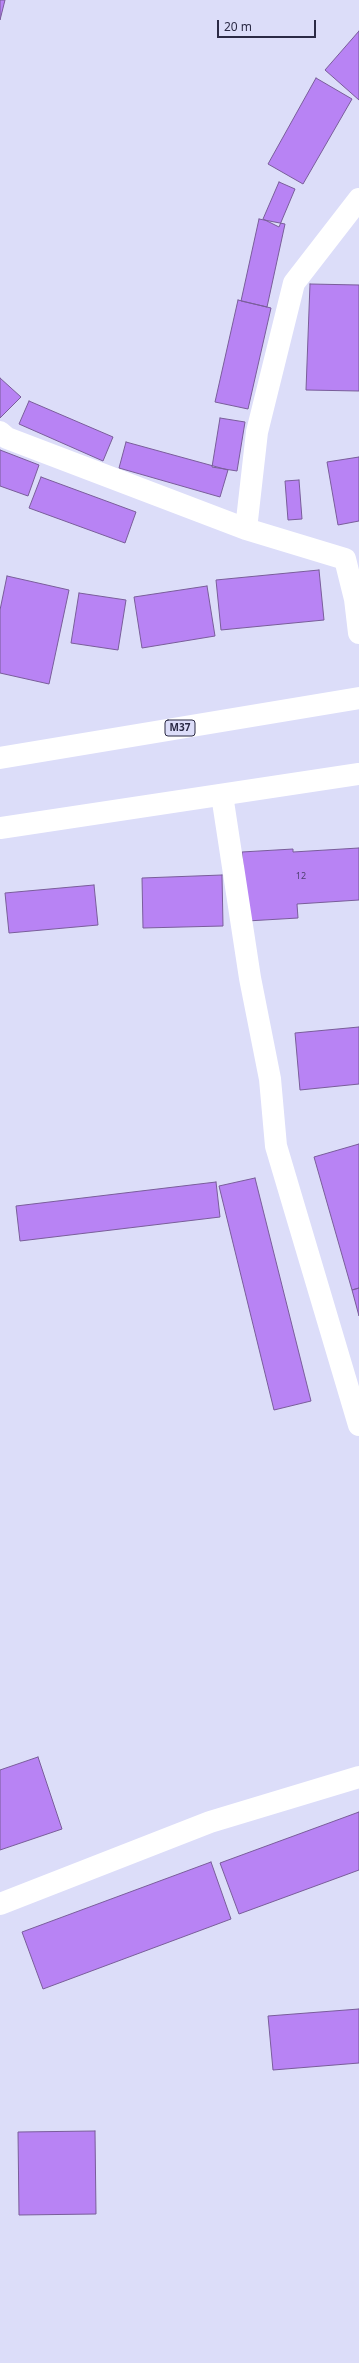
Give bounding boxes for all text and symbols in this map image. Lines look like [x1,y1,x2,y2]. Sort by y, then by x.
scale bar [219,12,318,38]
text: 20 m [224,18,252,35]
road number: M37 [165,720,195,736]
house number: 12 [296,871,306,881]

